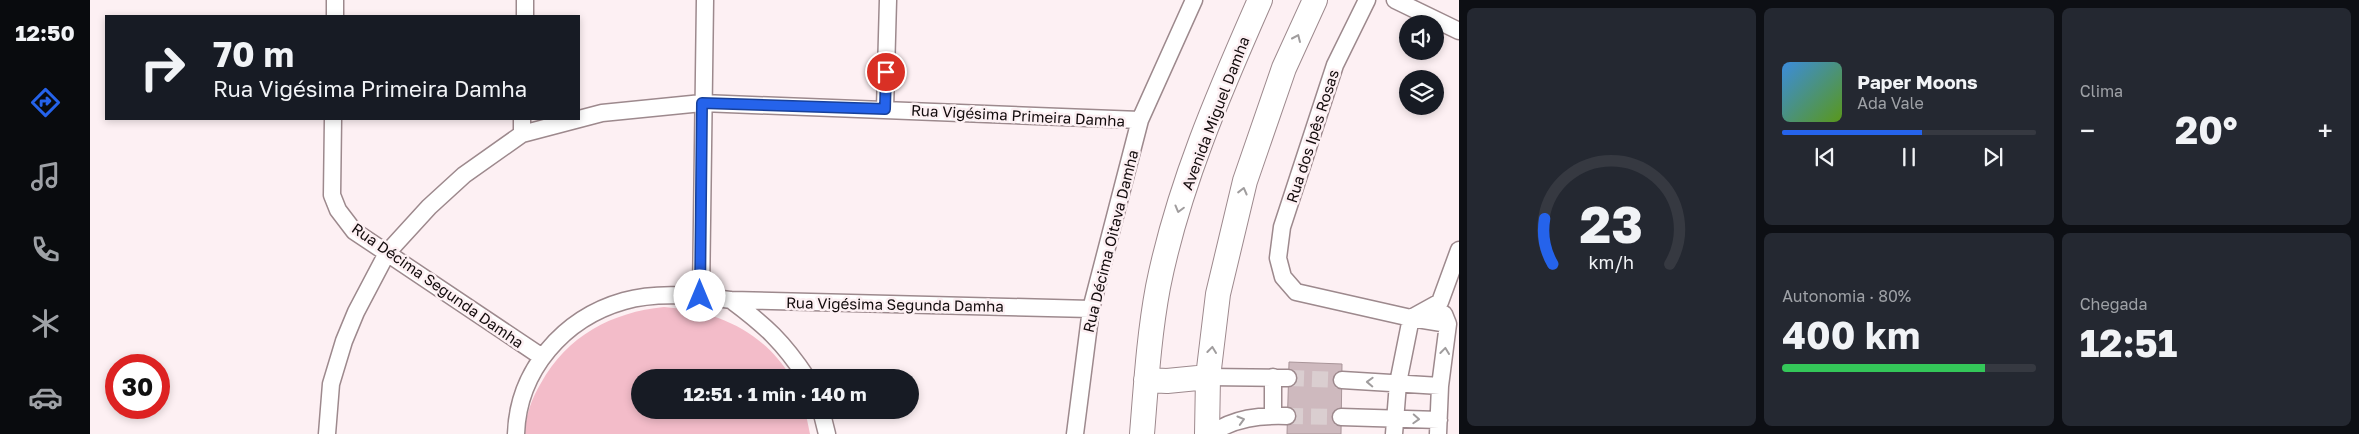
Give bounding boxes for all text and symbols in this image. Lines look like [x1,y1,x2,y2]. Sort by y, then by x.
map controls [1399,15,1444,115]
button: sound [1399,15,1444,60]
text: 12:50 [15,19,75,46]
text: 70 m [213,33,294,75]
street label: Avenida Miguel Damha [1177,34,1253,192]
one-way arrow [1291,34,1302,43]
icon: right [130,35,195,100]
pin [865,51,907,93]
icon: arrive [872,58,900,86]
street label: Rua dos Ipês Rosas [1282,67,1342,205]
button: layers [1399,70,1444,115]
text: Paper Moons [1857,70,1978,93]
text: Rua Vigésima Primeira Damha [213,75,527,102]
text: Clima [2080,81,2123,101]
icon: directions [28,85,63,120]
text: Ada Vale [1857,93,1924,113]
street label: Rua Vigésima Primeira Damha [911,100,1125,130]
text: 20° [2175,107,2238,152]
text: − [2080,114,2095,147]
text: + [2318,114,2333,147]
icon: previous [1811,143,1839,171]
icon: pause [1895,143,1923,171]
icon: next [1979,143,2007,171]
street label: Rua Décima Oitava Damha [1079,148,1141,334]
icon: music [28,159,63,194]
one-way arrow [1237,187,1248,196]
text: 23 [1580,192,1643,254]
one-way arrow [1175,204,1185,212]
street label: Rua Décima Segunda Damha [349,219,527,351]
icon: phone [28,232,63,267]
text: km/h [1589,251,1634,273]
position arrow [673,269,725,321]
text: Autonomia · 80% [1782,286,1911,306]
street label: Rua Vigésima Segunda Damha [786,293,1004,315]
text: Chegada [2080,294,2147,314]
icon: climate [28,306,63,341]
text: 400 km [1782,312,1920,357]
text: 12:51 [2080,320,2177,365]
one-way arrow [1206,346,1217,354]
one-way arrow [1439,346,1450,354]
speed limit sign: 30 [105,354,170,419]
one-way arrow [1366,376,1374,387]
icon: car [28,380,63,415]
text: 12:51 · 1 min · 140 m [683,382,867,405]
one-way arrow [1412,414,1420,425]
one-way arrow [1236,416,1244,426]

